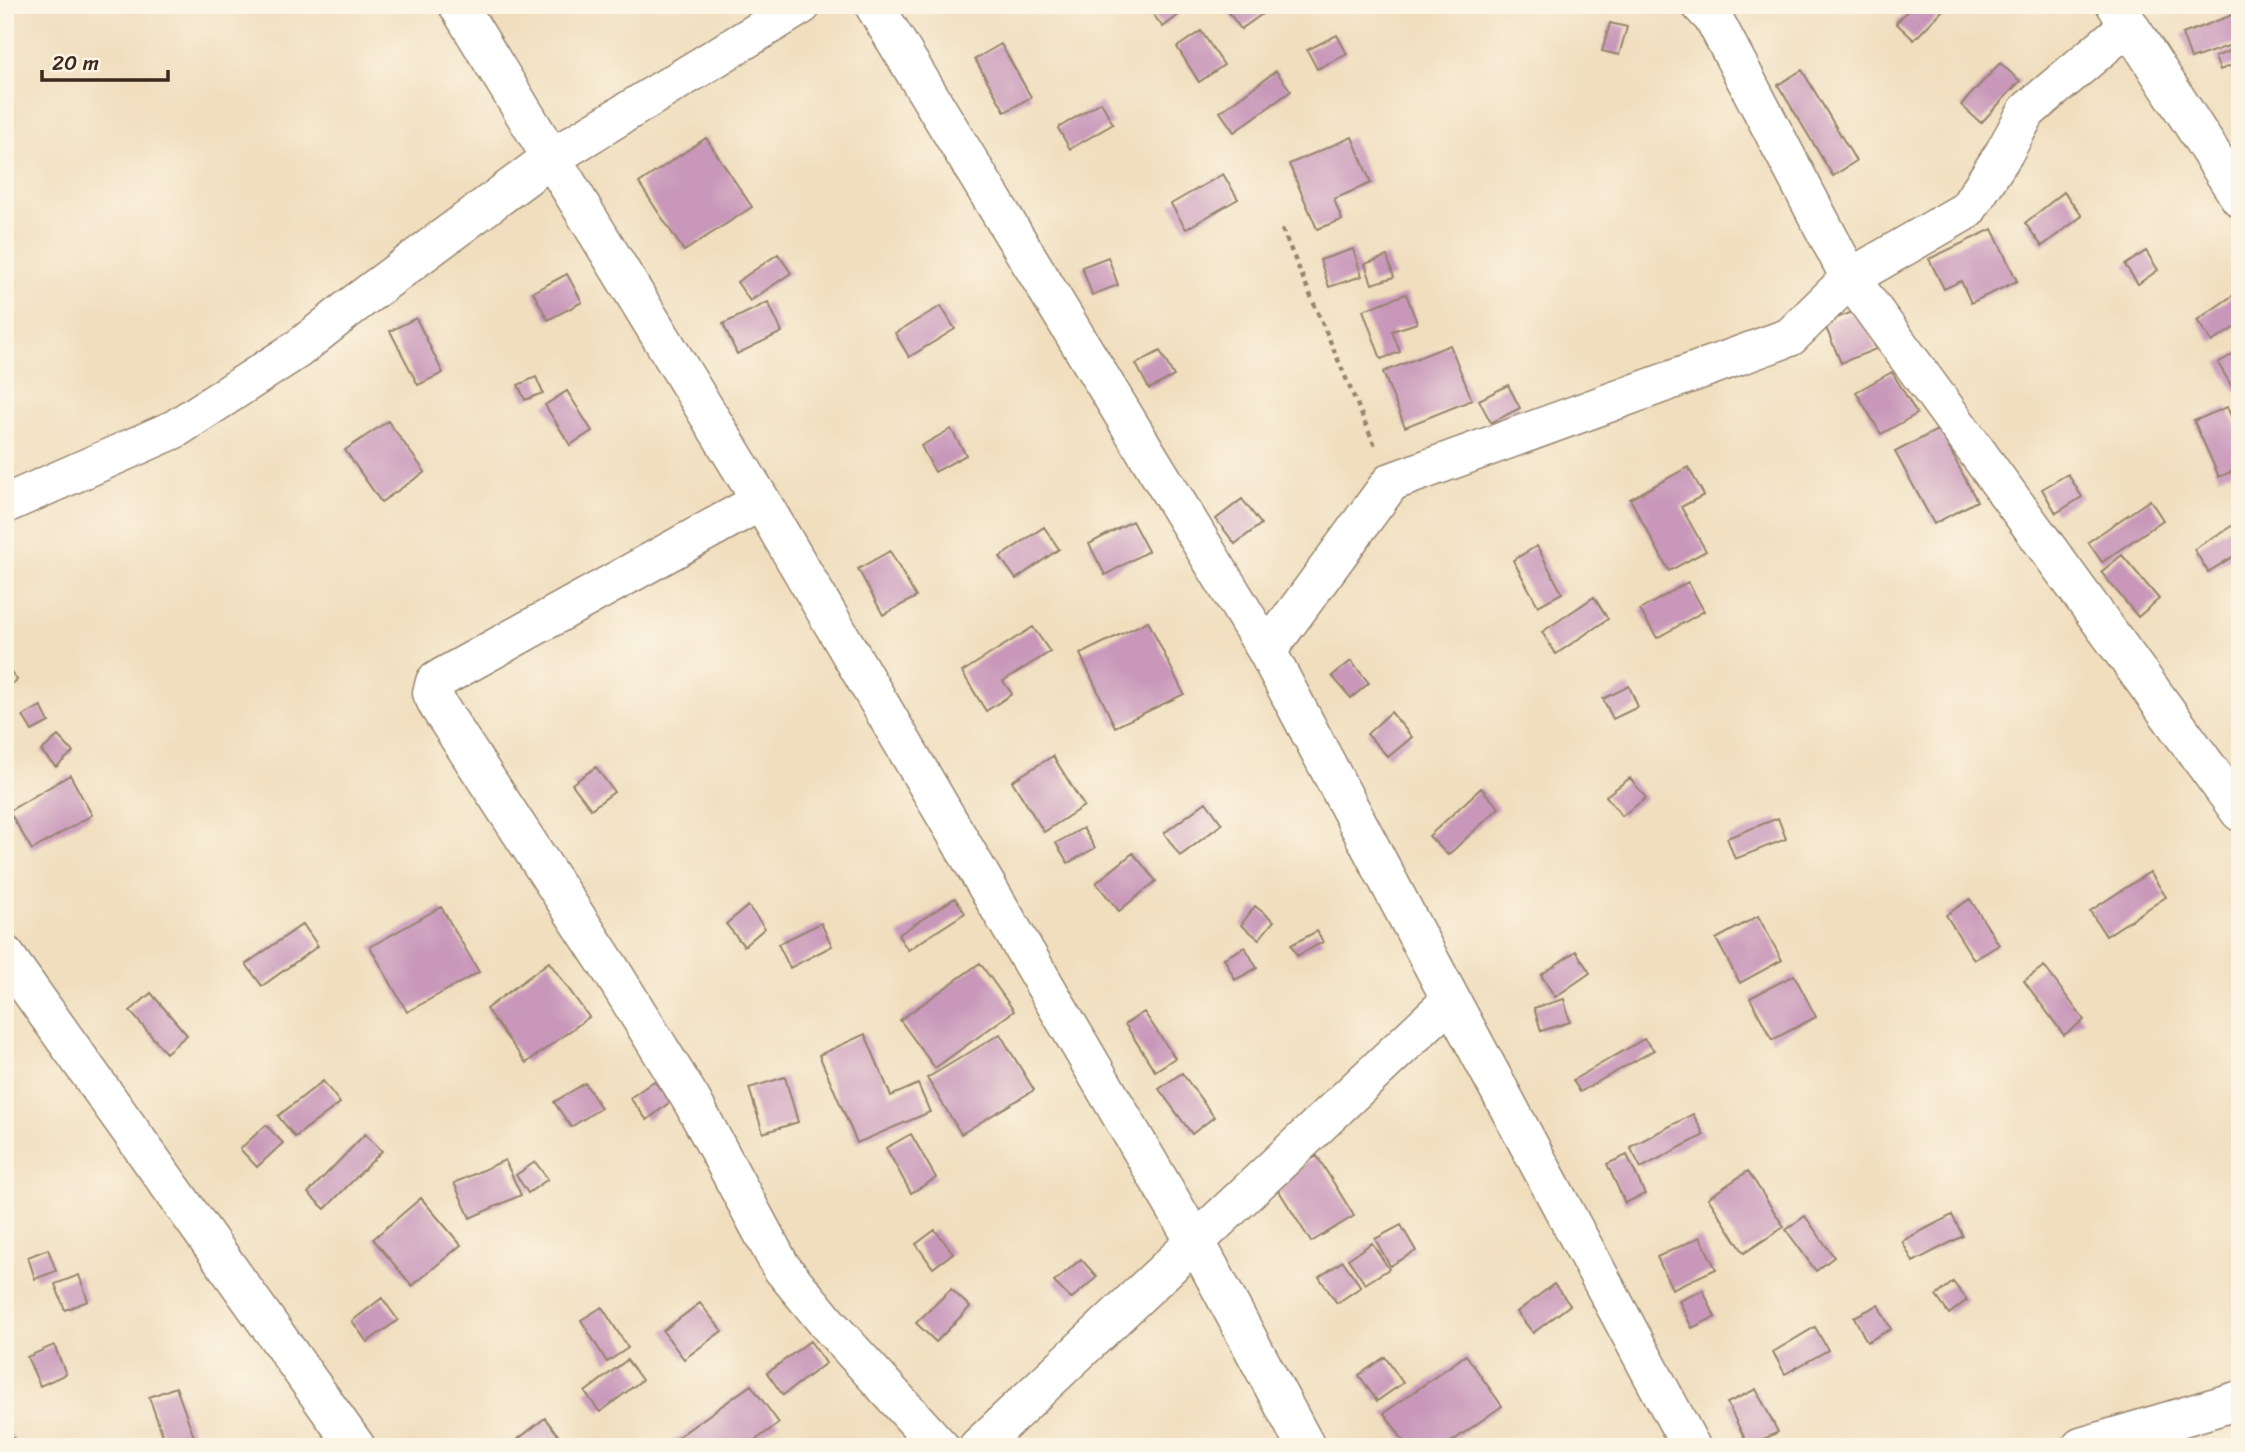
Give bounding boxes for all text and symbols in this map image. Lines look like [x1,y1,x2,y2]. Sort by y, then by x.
scale bar [42,38,168,82]
text: 20 m [52,44,99,82]

